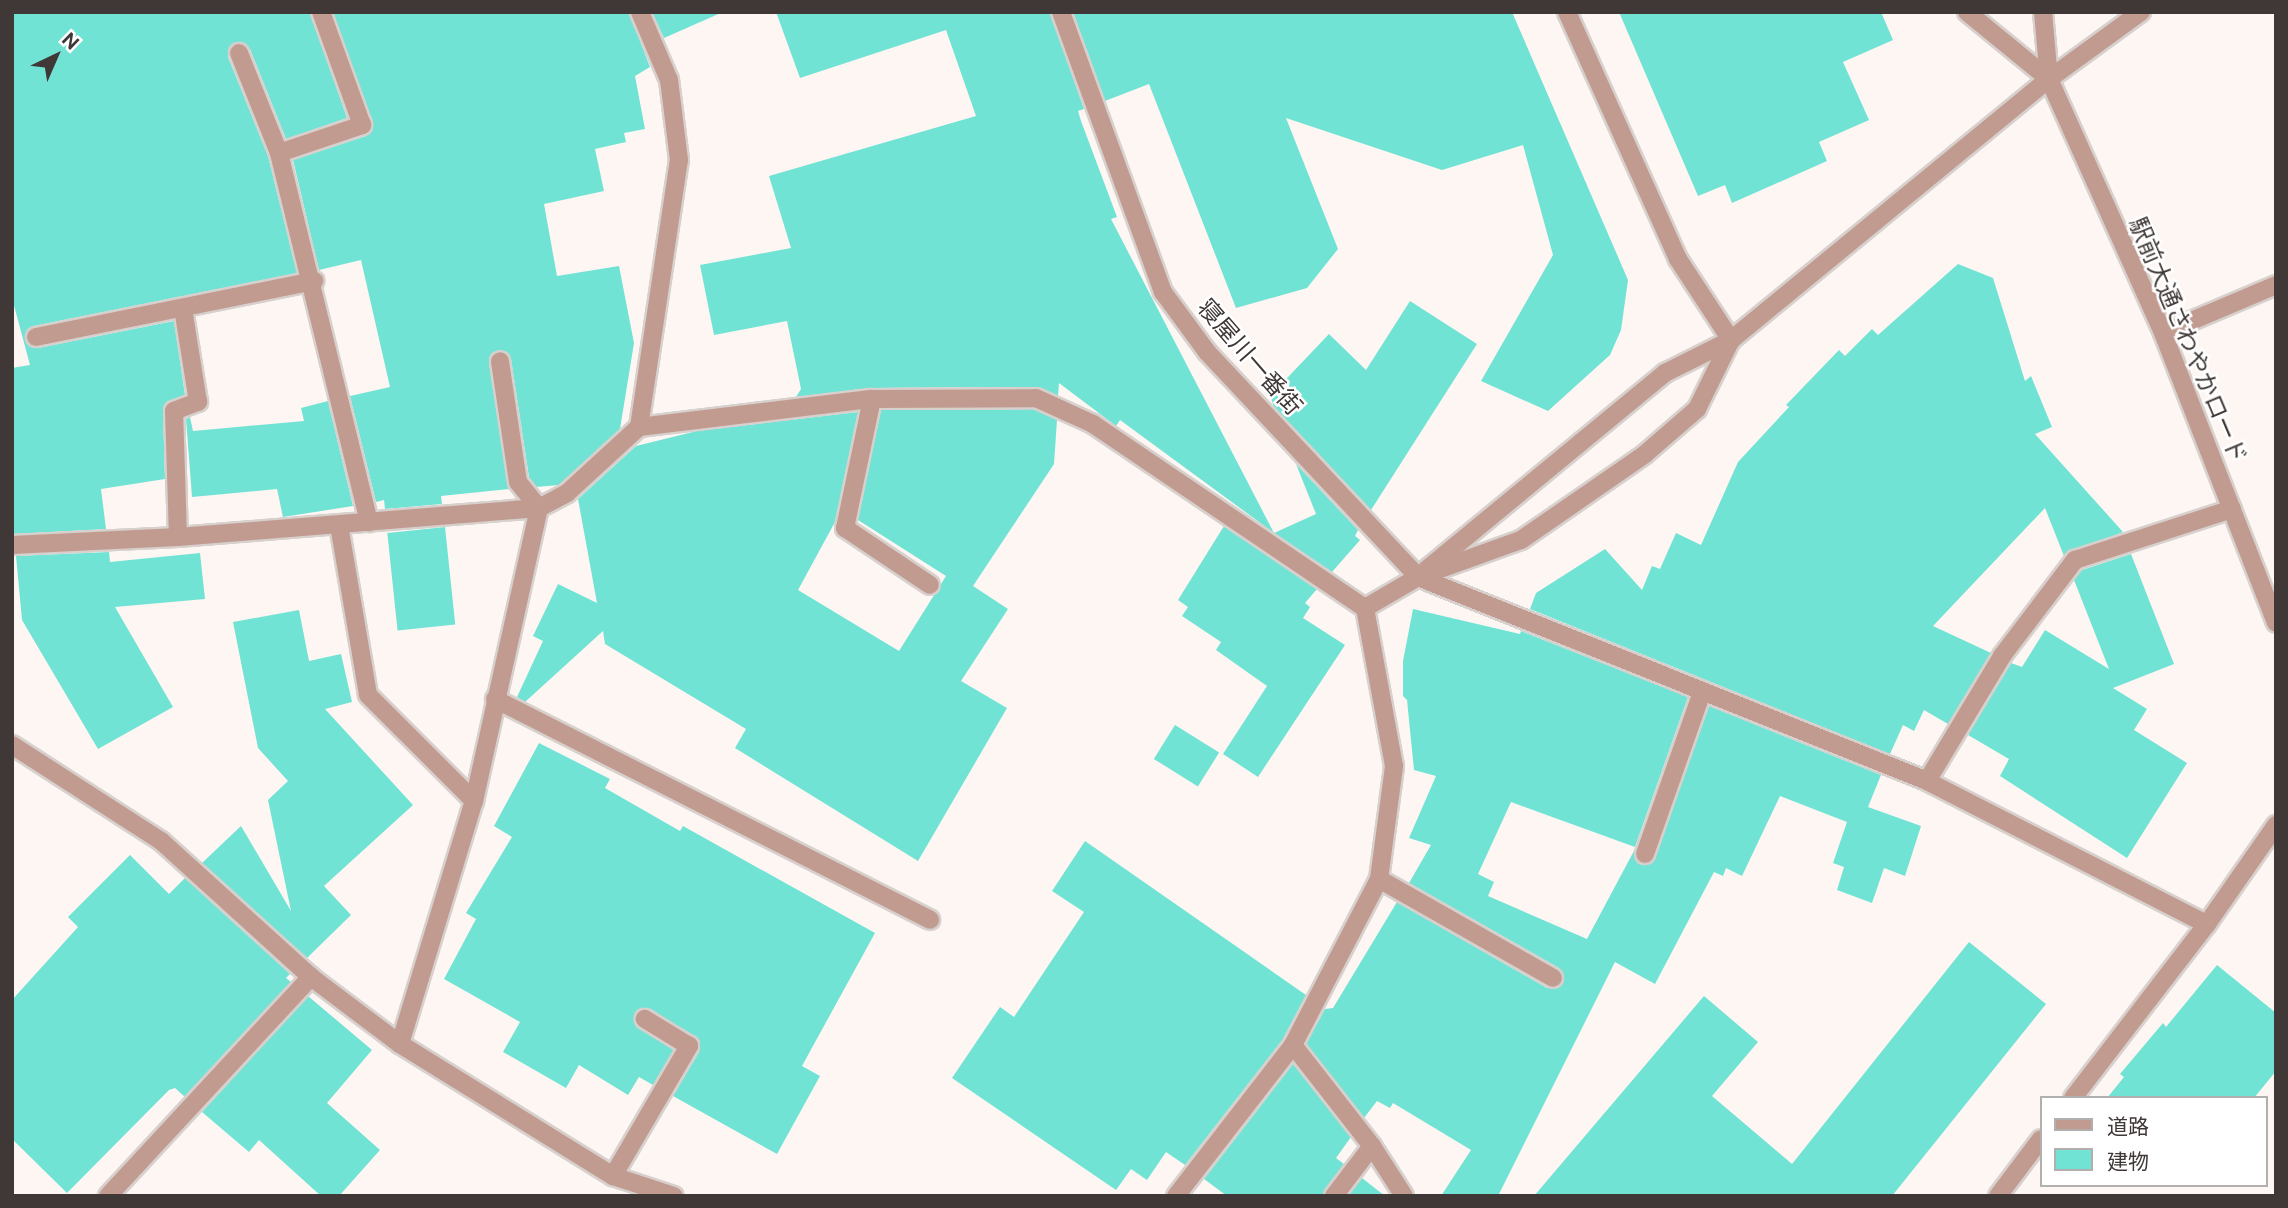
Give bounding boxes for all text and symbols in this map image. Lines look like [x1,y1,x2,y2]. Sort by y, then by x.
north arrow [21,21,91,91]
text: N [58,28,84,54]
street label: 駅前大通さわやかロード [2123,213,2253,467]
street label: 寝屋川一番街 [1192,293,1308,421]
legend [2039,1096,2267,1187]
text: 道路 [2107,1114,2149,1139]
text: 建物 [2107,1149,2149,1174]

